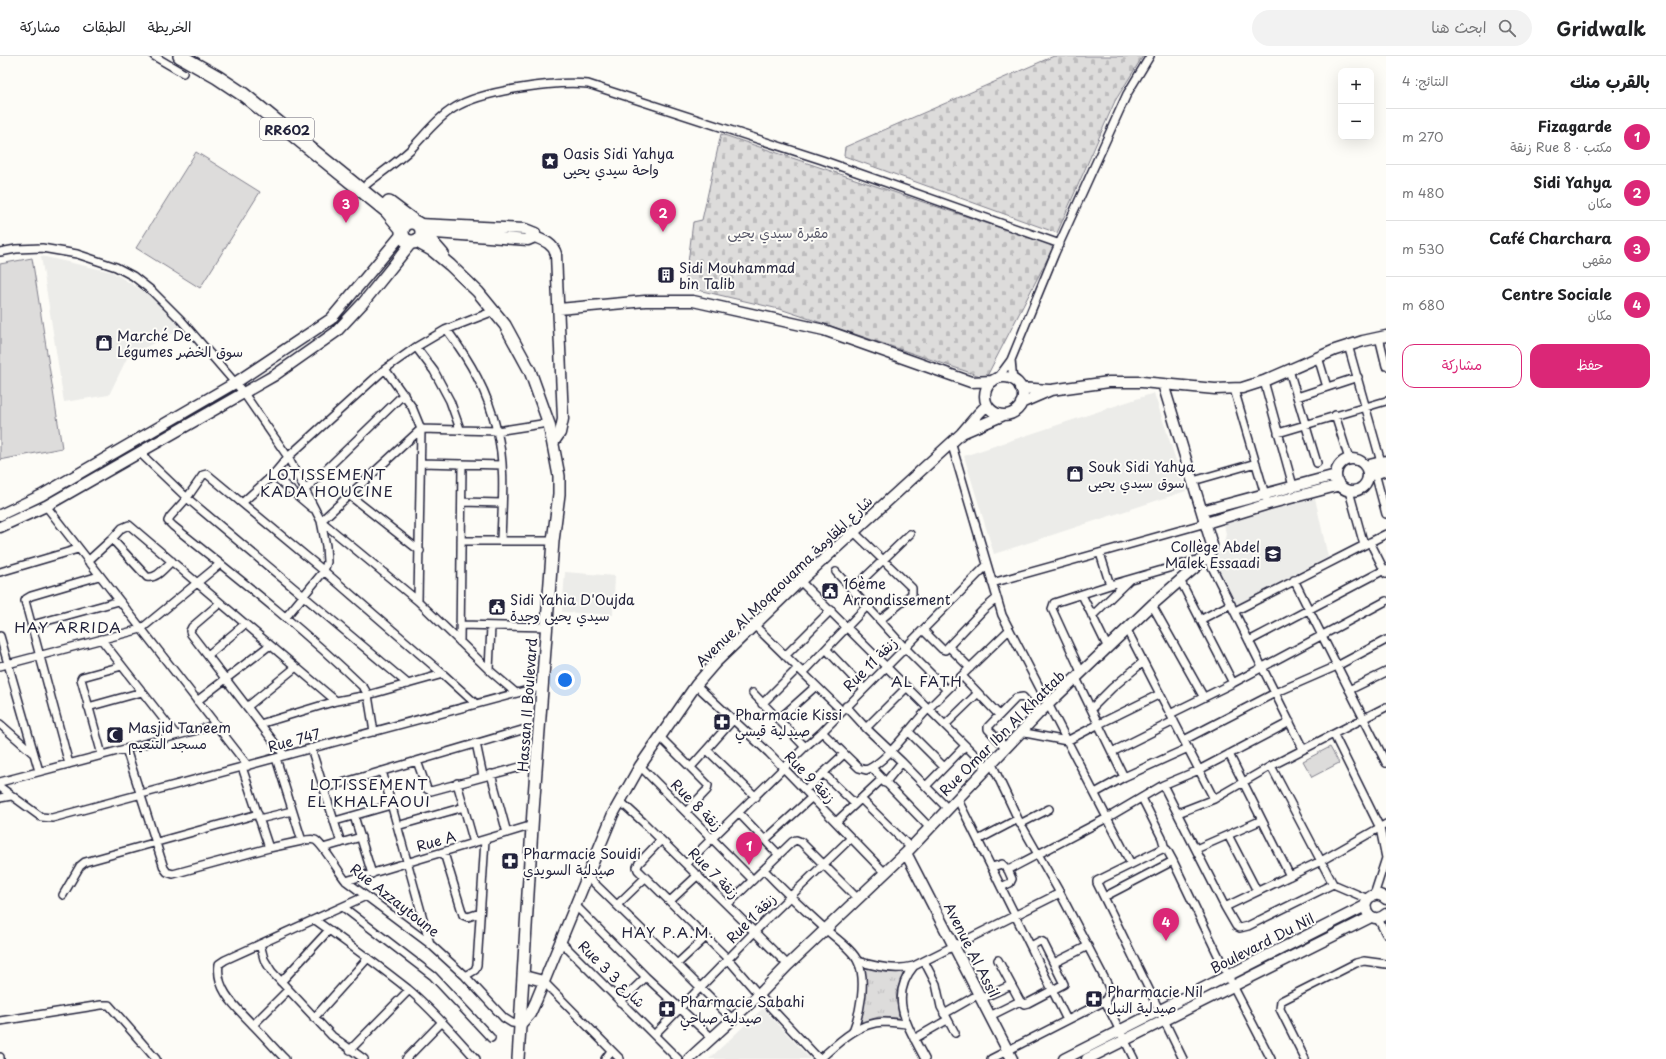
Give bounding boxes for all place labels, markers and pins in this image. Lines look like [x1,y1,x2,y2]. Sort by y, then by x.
place label: Oasis Sidi Yahya واحة سيدي يحيى [563,143,674,181]
place icon: Oasis Sidi Yahya واحة سيدي يحيى [540,151,560,171]
pin: 3 [333,190,359,223]
pin: 2 [650,199,676,232]
place label: Sidi Mouhammad bin Talib [679,257,795,294]
building icon: Sidi Mouhammad bin Talib [656,265,676,285]
place label: Marché De Légumes سوق الخضر [117,325,243,362]
shop icon: Marché De Légumes سوق الخضر [94,333,114,353]
place label: Souk Sidi Yahya سوق سيدي يحيى [1088,456,1195,494]
shop icon: Souk Sidi Yahya سوق سيدي يحيى [1065,464,1085,484]
place label: Collège Abdel Malek Essaadi [1165,536,1260,573]
school or university icon: Collège Abdel Malek Essaadi [1263,544,1283,564]
place label: 16ème Arrondissement [843,573,951,610]
public building icon: 16ème Arrondissement [820,581,840,601]
place label: Sidi Yahia D'Oujda سيدي يحيى وجدة [510,589,635,627]
public building icon: Sidi Yahia D'Oujda سيدي يحيى وجدة [487,597,507,617]
place label: Pharmacie Kissi صيدلية قيسي [735,704,842,744]
pharmacy icon: Pharmacie Kissi صيدلية قيسي [712,712,732,732]
place label: Masjid Taneem مسجد التنعيم [128,717,231,755]
mosque icon: Masjid Taneem مسجد التنعيم [105,725,125,745]
pin: 1 [736,832,762,865]
place label: Pharmacie Souidi صيدلية السويدي [523,843,641,881]
pharmacy icon: Pharmacie Souidi صيدلية السويدي [500,851,520,871]
pin: 4 [1153,908,1179,941]
place label: Pharmacie Nil صيدلية النيل [1107,981,1203,1018]
pharmacy icon: Pharmacie Nil صيدلية النيل [1084,989,1104,1009]
place label: Pharmacie Sabahi صيدلية صباحي [680,991,804,1031]
pharmacy icon: Pharmacie Sabahi صيدلية صباحي [657,999,677,1019]

